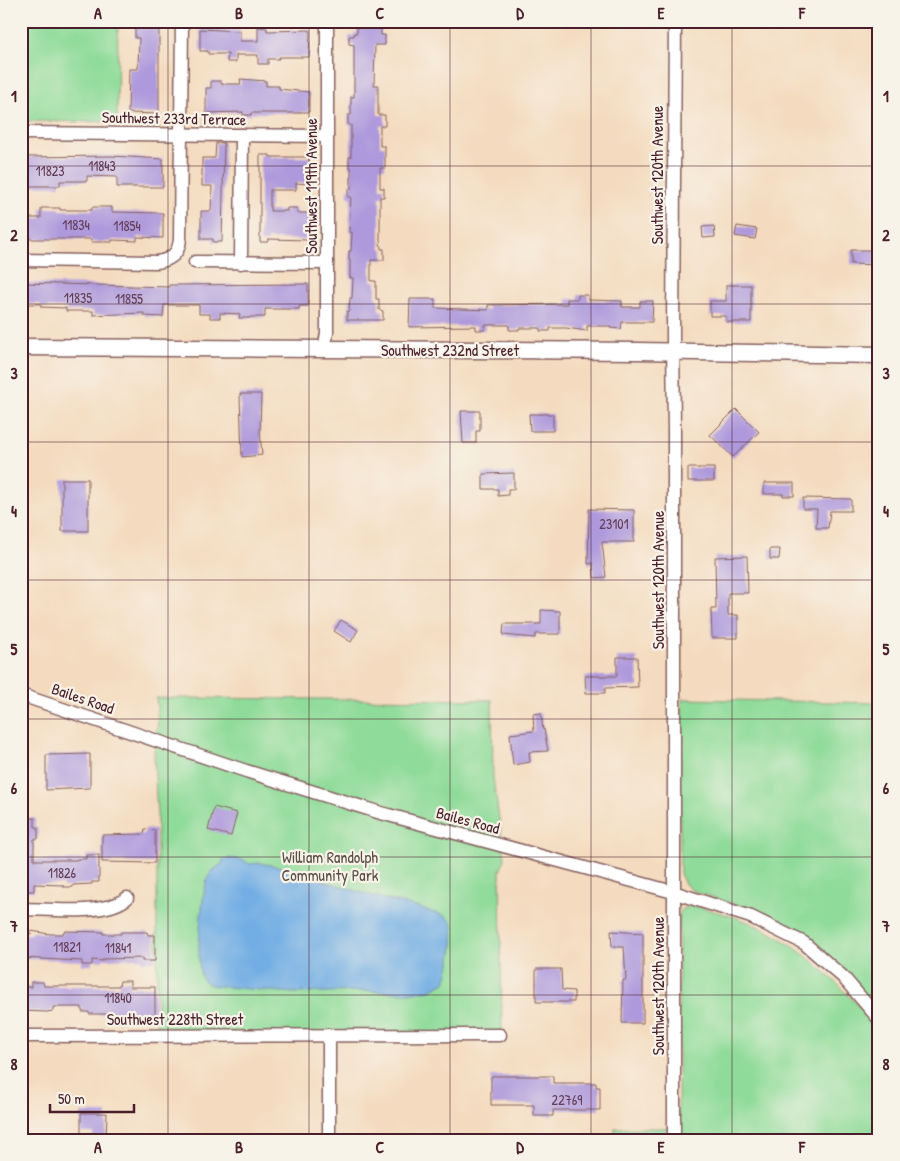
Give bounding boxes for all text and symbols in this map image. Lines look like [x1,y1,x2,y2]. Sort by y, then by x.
text: A [94,2,102,24]
text: B [235,2,243,24]
text: C [376,2,385,24]
text: D [516,2,524,24]
text: E [657,2,665,24]
text: F [798,2,806,24]
text: 1 [11,85,17,107]
text: 1 [883,85,889,107]
street label: Southwest 120th Avenue [646,105,668,244]
street label: Southwest 233rd Terrace [102,106,247,130]
street label: Southwest 119th Avenue [300,118,322,254]
house number: 11843 [88,156,116,175]
house number: 11823 [35,161,65,180]
house number: 11834 [62,215,90,234]
house number: 11854 [113,216,141,235]
text: 2 [10,224,18,246]
text: 2 [882,224,890,246]
house number: 11835 [64,288,92,307]
house number: 11855 [115,289,143,308]
street label: Southwest 232nd Street [381,339,520,361]
text: 3 [10,362,18,384]
text: 3 [882,362,890,384]
text: 4 [11,500,17,522]
text: 4 [883,500,889,522]
street label: Southwest 120th Avenue [647,510,669,649]
house number: 23101 [599,514,629,533]
text: 5 [11,638,18,660]
text: 5 [883,638,890,660]
street label: Bailes Road [49,677,117,719]
text: 6 [11,777,18,799]
text: 6 [883,777,890,799]
street label: Bailes Road [434,801,502,839]
park label: William Randolph Community Park [282,846,379,886]
house number: 11826 [48,863,77,882]
text: 7 [9,915,18,937]
text: 7 [881,915,890,937]
street label: Southwest 120th Avenue [647,916,669,1055]
house number: 11821 [53,937,81,956]
house number: 11841 [105,938,131,957]
house number: 11840 [104,988,132,1007]
street label: Southwest 228th Street [107,1008,244,1030]
text: 8 [11,1053,18,1075]
text: 8 [883,1053,890,1075]
scale bar [50,1081,134,1113]
text: 50 m [58,1088,85,1109]
house number: 22769 [552,1090,582,1109]
text: A [94,1136,102,1158]
text: B [235,1136,243,1158]
text: C [376,1136,385,1158]
text: D [516,1136,524,1158]
text: E [657,1136,665,1158]
text: F [798,1136,806,1158]

